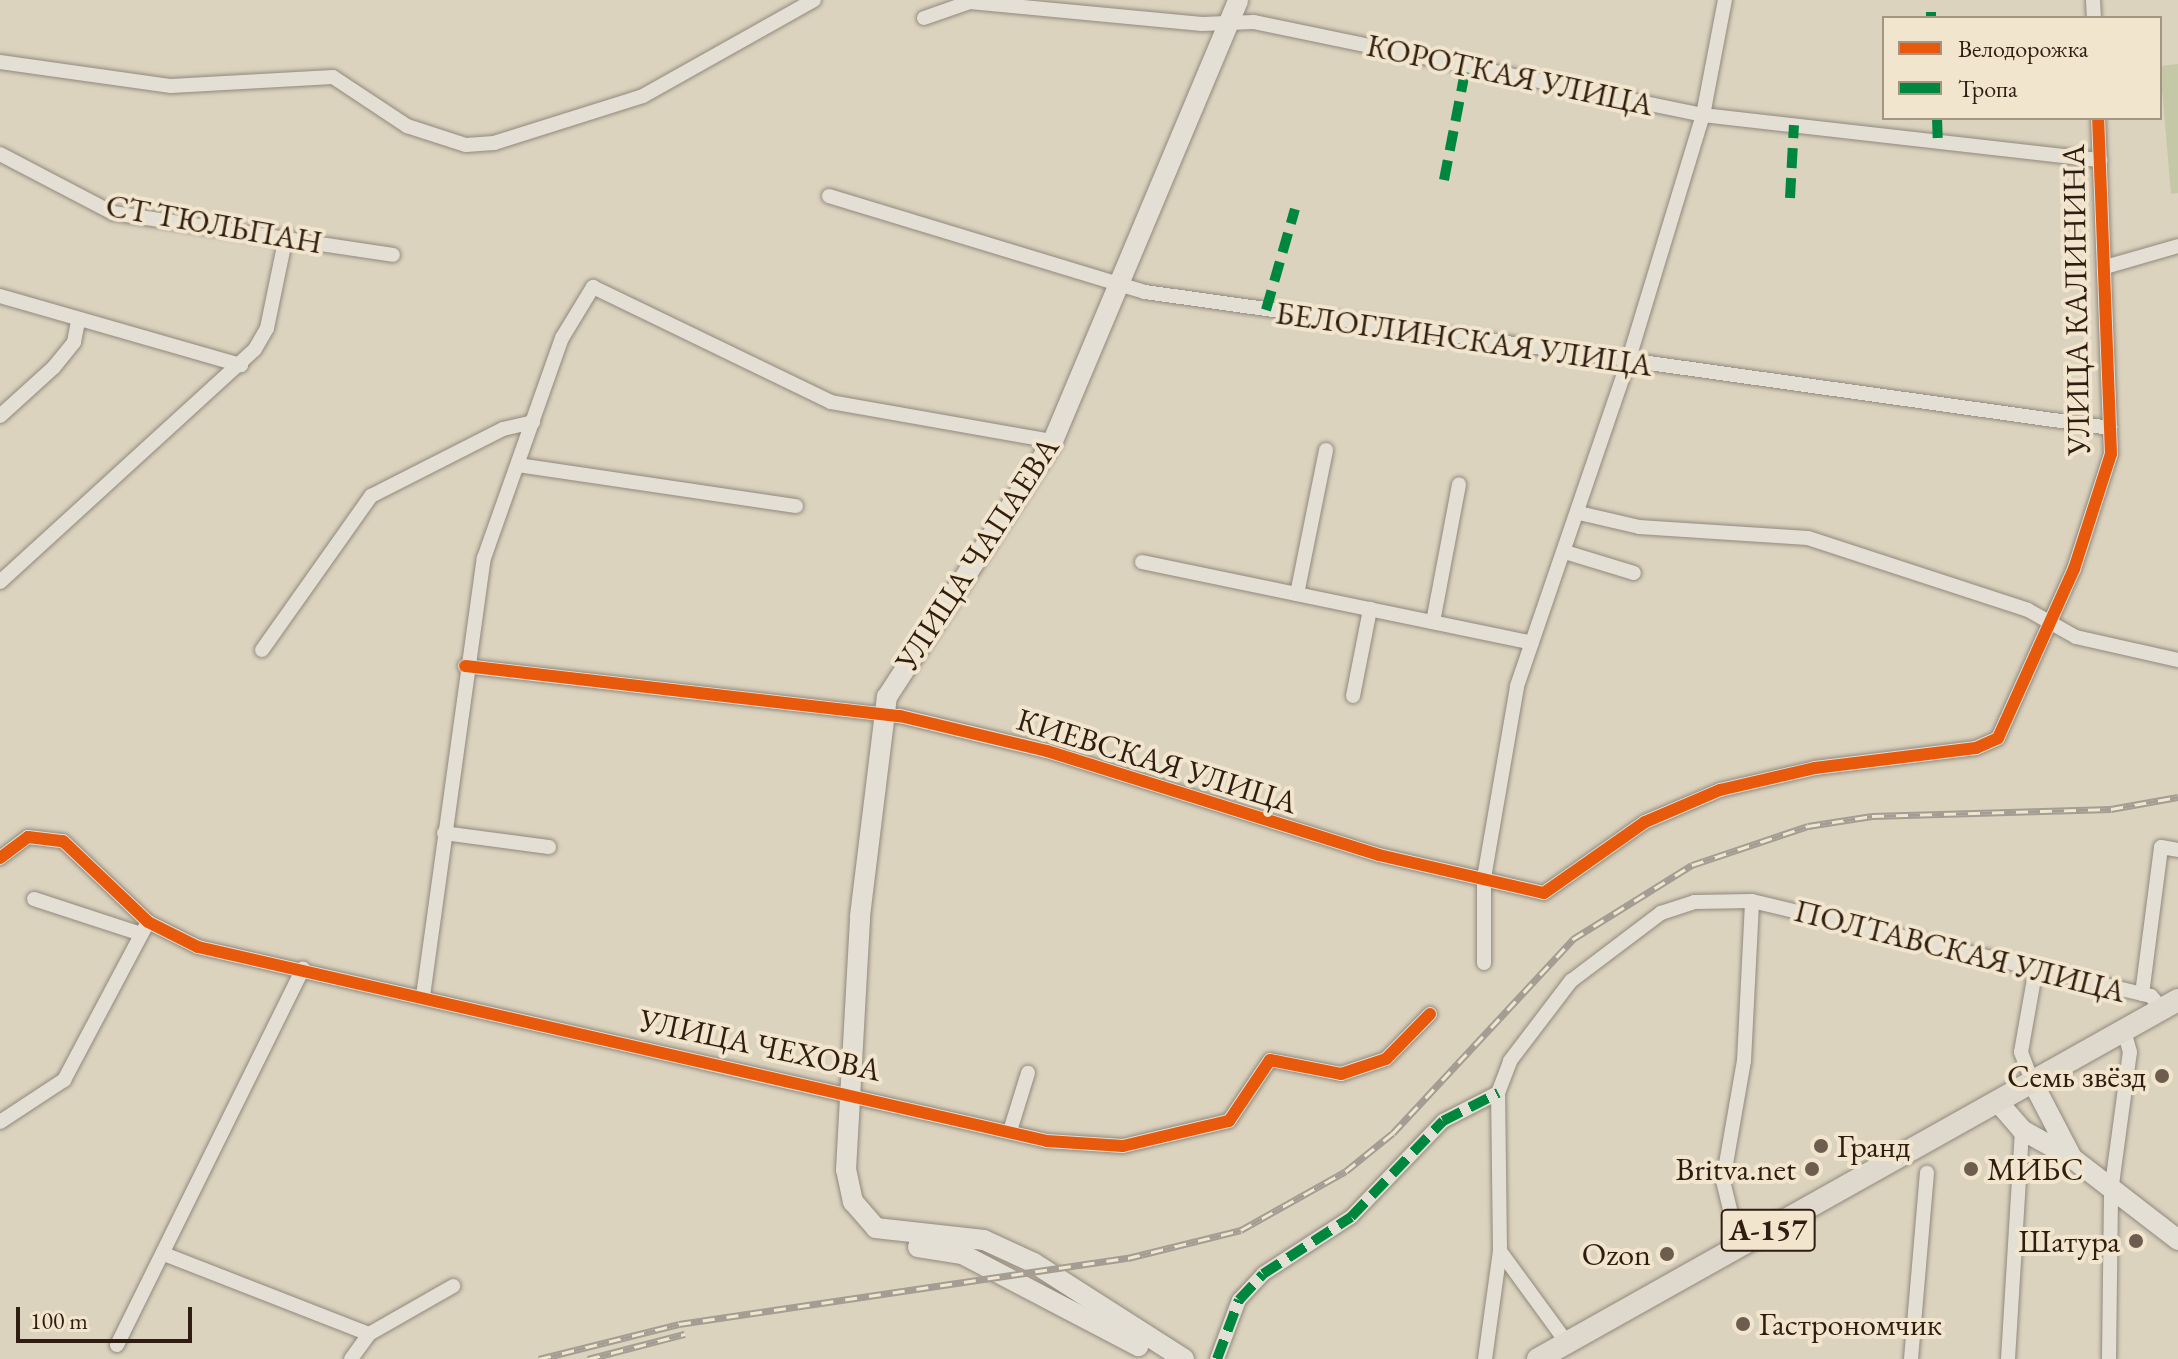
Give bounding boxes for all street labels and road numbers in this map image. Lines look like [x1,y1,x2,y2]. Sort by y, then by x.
street label: КОРОТКАЯ УЛИЦА [1363,26,1657,124]
street label: УЛИЦА КАЛИНИНА [2054,144,2098,456]
street label: СТ ТЮЛЬПАН [103,186,325,262]
street label: БЕЛОГЛИНСКАЯ УЛИЦА [1273,294,1655,384]
street label: УЛИЦА ЧАПАЕВА [887,430,1067,678]
street label: КИЕВСКАЯ УЛИЦА [1012,700,1302,822]
street label: ПОЛТАВСКАЯ УЛИЦА [1790,891,2130,1011]
street label: УЛИЦА ЧЕХОВА [635,1001,885,1089]
road number: А-157 [1720,1204,1816,1256]

